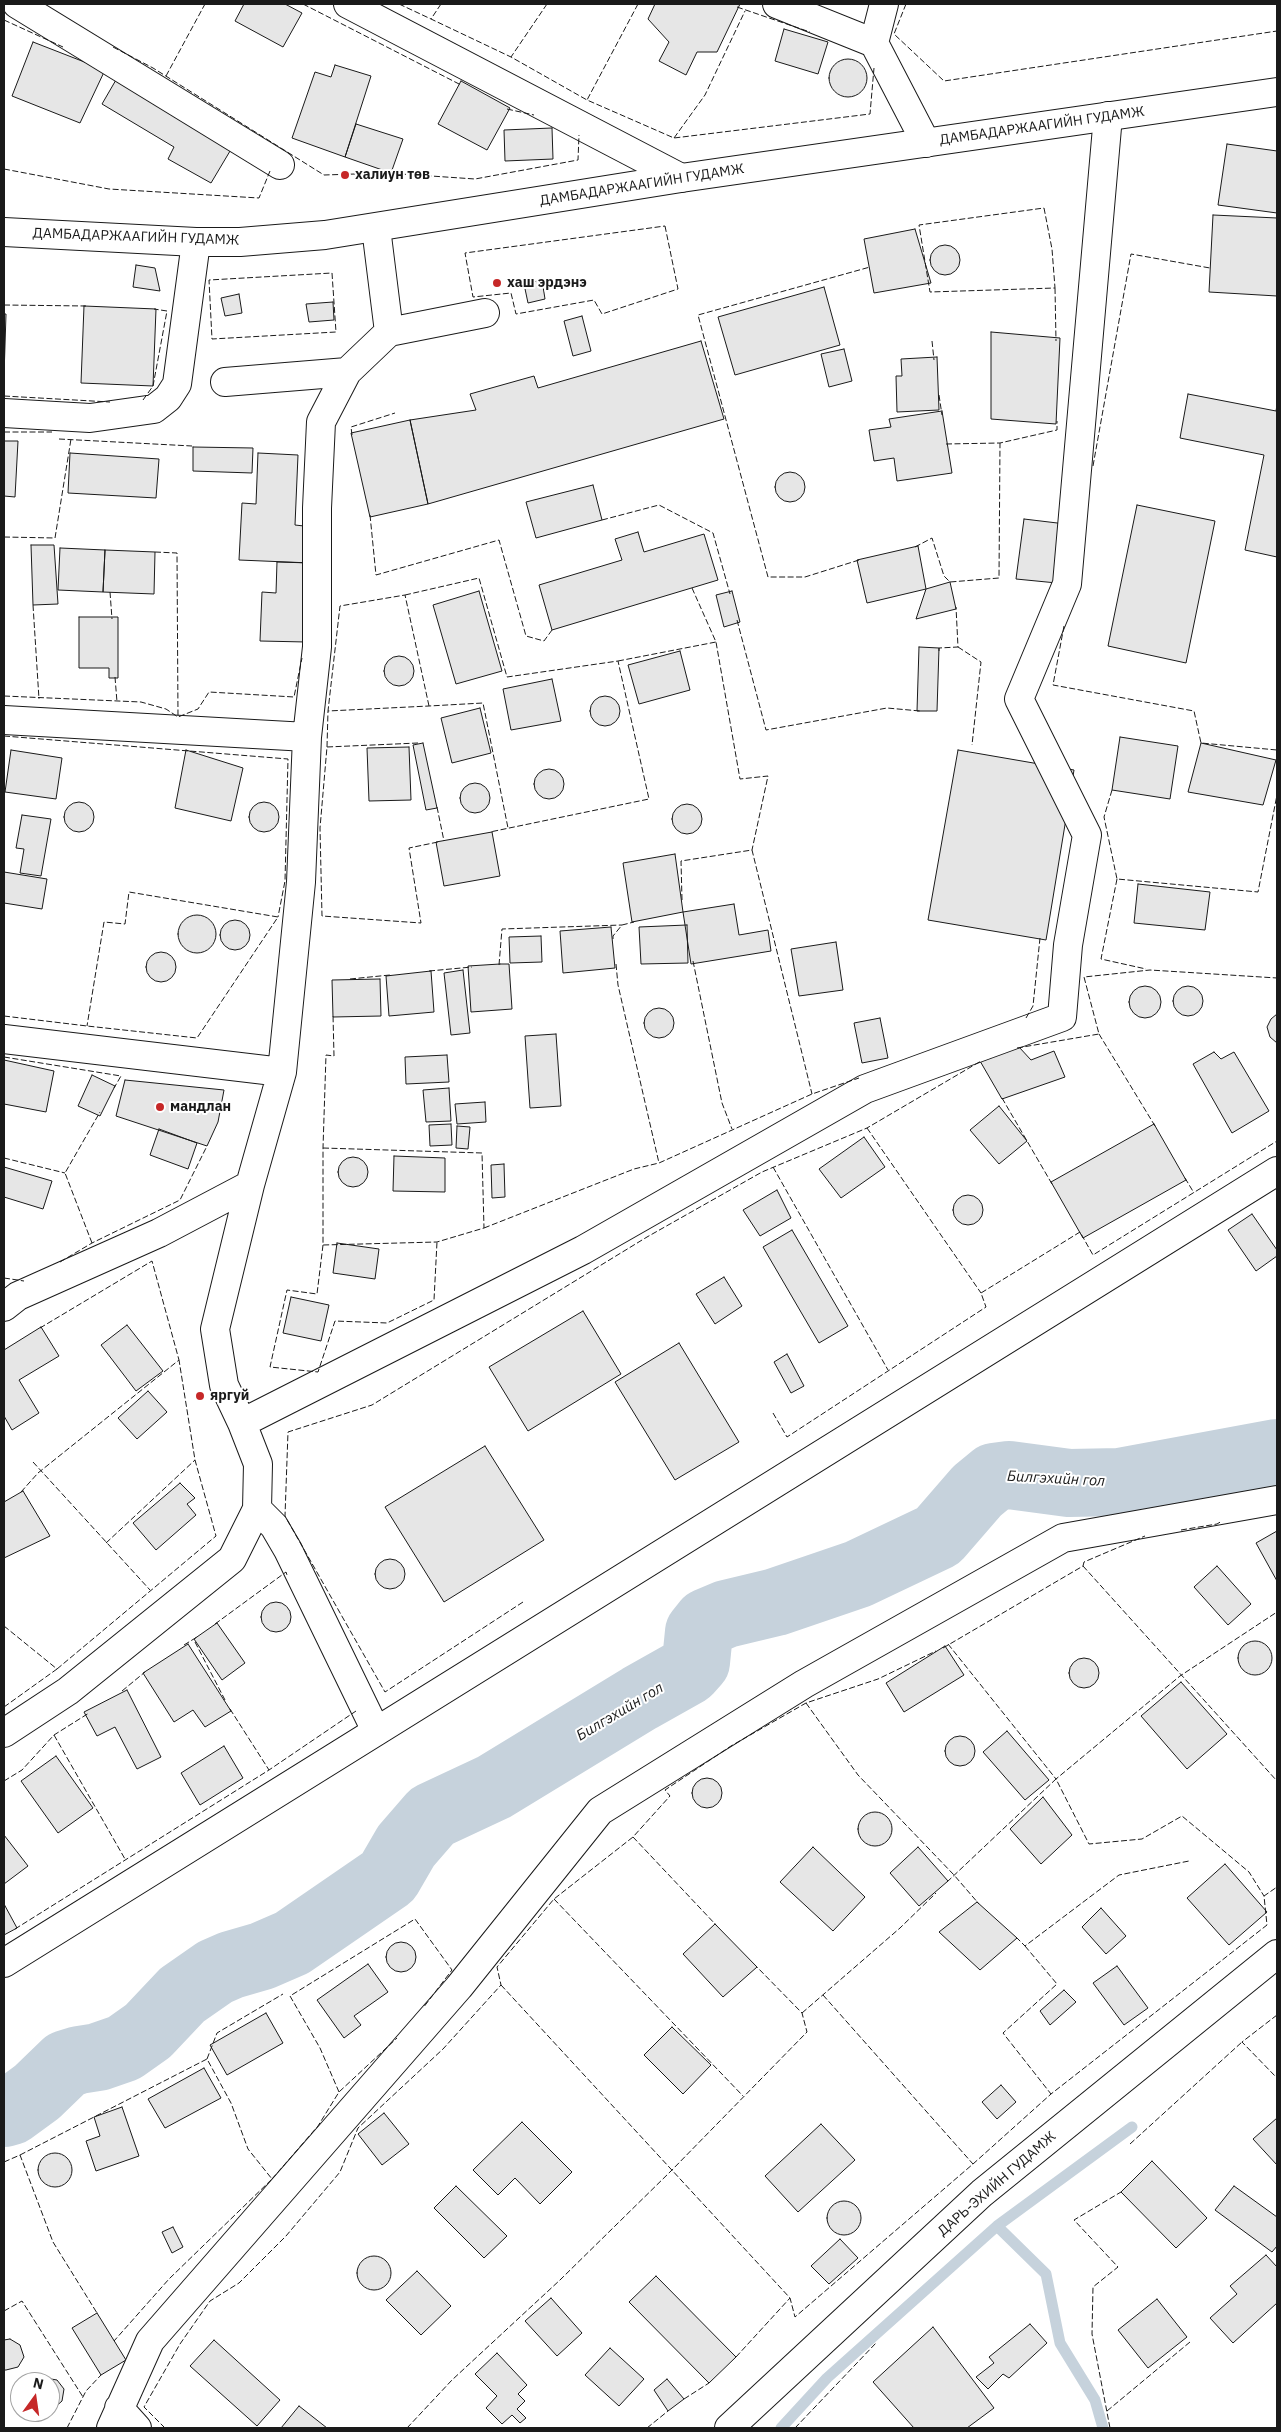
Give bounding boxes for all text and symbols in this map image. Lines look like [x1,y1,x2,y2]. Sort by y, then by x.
street label: ДАМБАДАРЖААГИЙН ГУДАМЖ [938,103,1146,149]
street label: ДАМБАДАРЖААГИЙН ГУДАМЖ [539,161,745,209]
place label: халиун төв [355,167,430,183]
marker: халиун төв [339,169,351,181]
street label: ДАМБАДАРЖААГИЙН ГУДАМЖ [32,225,240,249]
place label: хаш эрдэнэ [507,275,587,291]
marker: хаш эрдэнэ [491,277,503,289]
place label: мандлан [170,1099,231,1115]
marker: мандлан [154,1101,166,1113]
place label: яргуй [210,1388,249,1404]
marker: яргуй [194,1390,206,1402]
water label: Билгэхийн гол [1006,1467,1106,1491]
water label: Билгэхийн гол [573,1679,667,1745]
street label: ДАРЬ-ЭХИЙН ГУДАМЖ [935,2128,1059,2240]
north arrow [10,2372,60,2422]
text: N [31,2373,45,2393]

